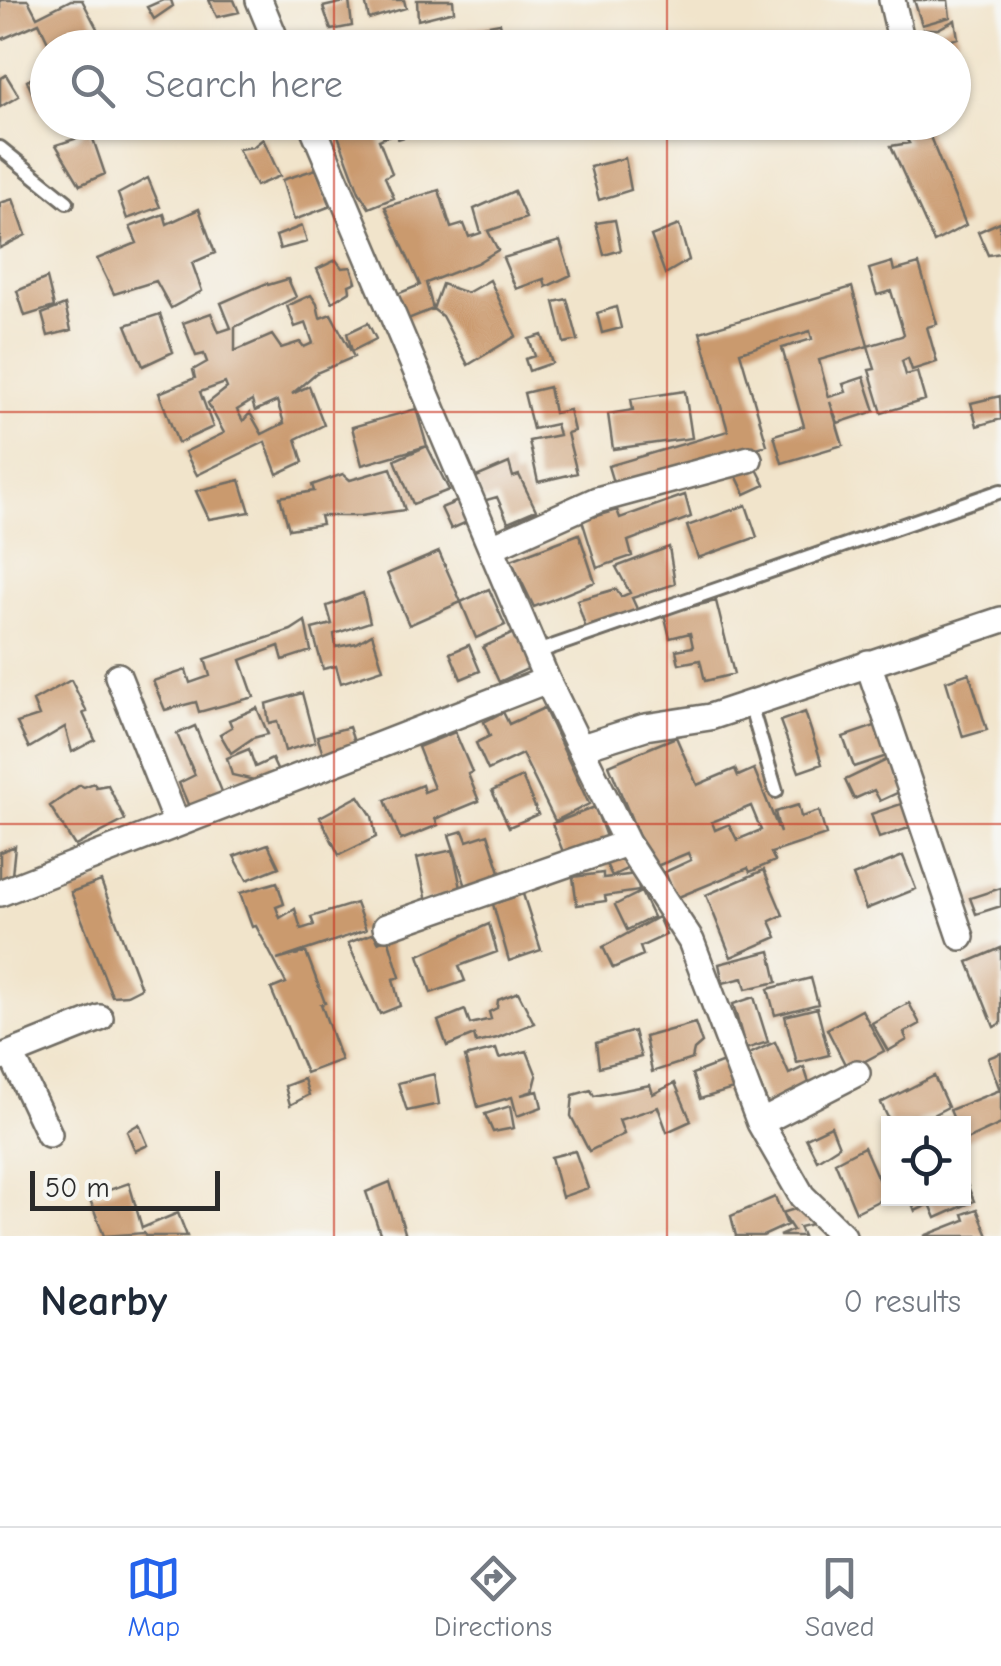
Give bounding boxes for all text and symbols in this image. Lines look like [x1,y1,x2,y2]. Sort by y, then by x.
search box [30,30,971,140]
icon: search [65,58,120,113]
text: Search here [145,63,343,107]
map controls [881,1116,971,1206]
button: locate [881,1116,971,1206]
scale bar [30,1166,220,1210]
text: 50 m [45,1172,110,1204]
text: Nearby [40,1277,167,1326]
text: 0 results [844,1283,961,1320]
tab: Map [126,1551,181,1643]
tab: Directions [434,1551,552,1643]
tab: Saved [805,1551,875,1643]

